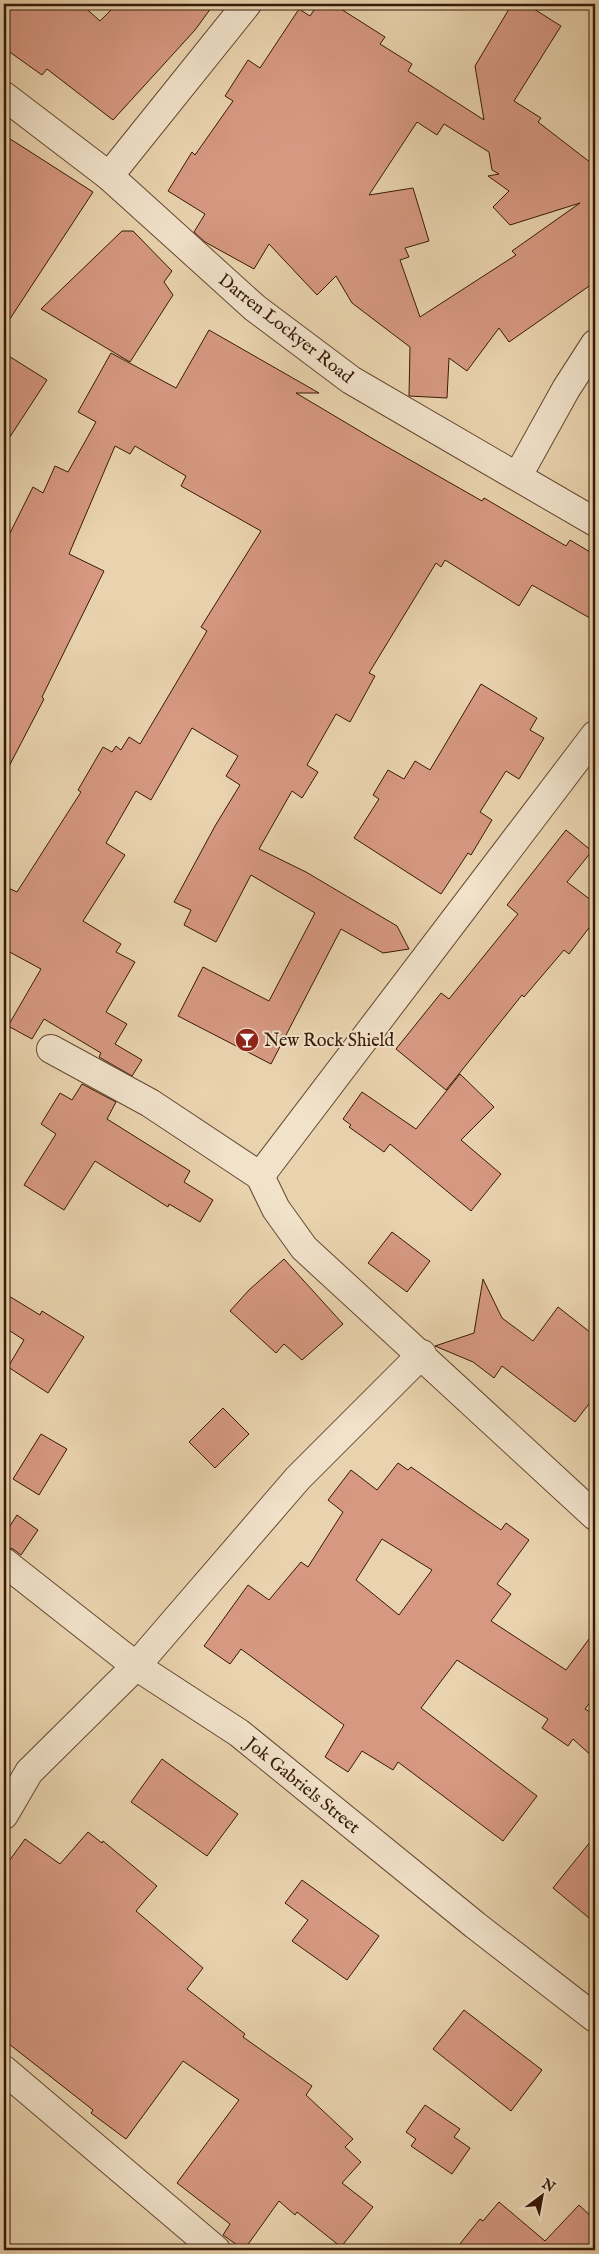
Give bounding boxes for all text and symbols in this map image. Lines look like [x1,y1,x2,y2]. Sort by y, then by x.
street label: Darren Lockyer Road [213,269,358,389]
bar icon: New Rock Shield [234,1027,260,1053]
place label: New Rock Shield [264,1030,394,1053]
street label: Jok Gabriels Street [238,1732,364,1840]
north arrow [516,2172,566,2222]
text: N [538,2174,558,2197]

